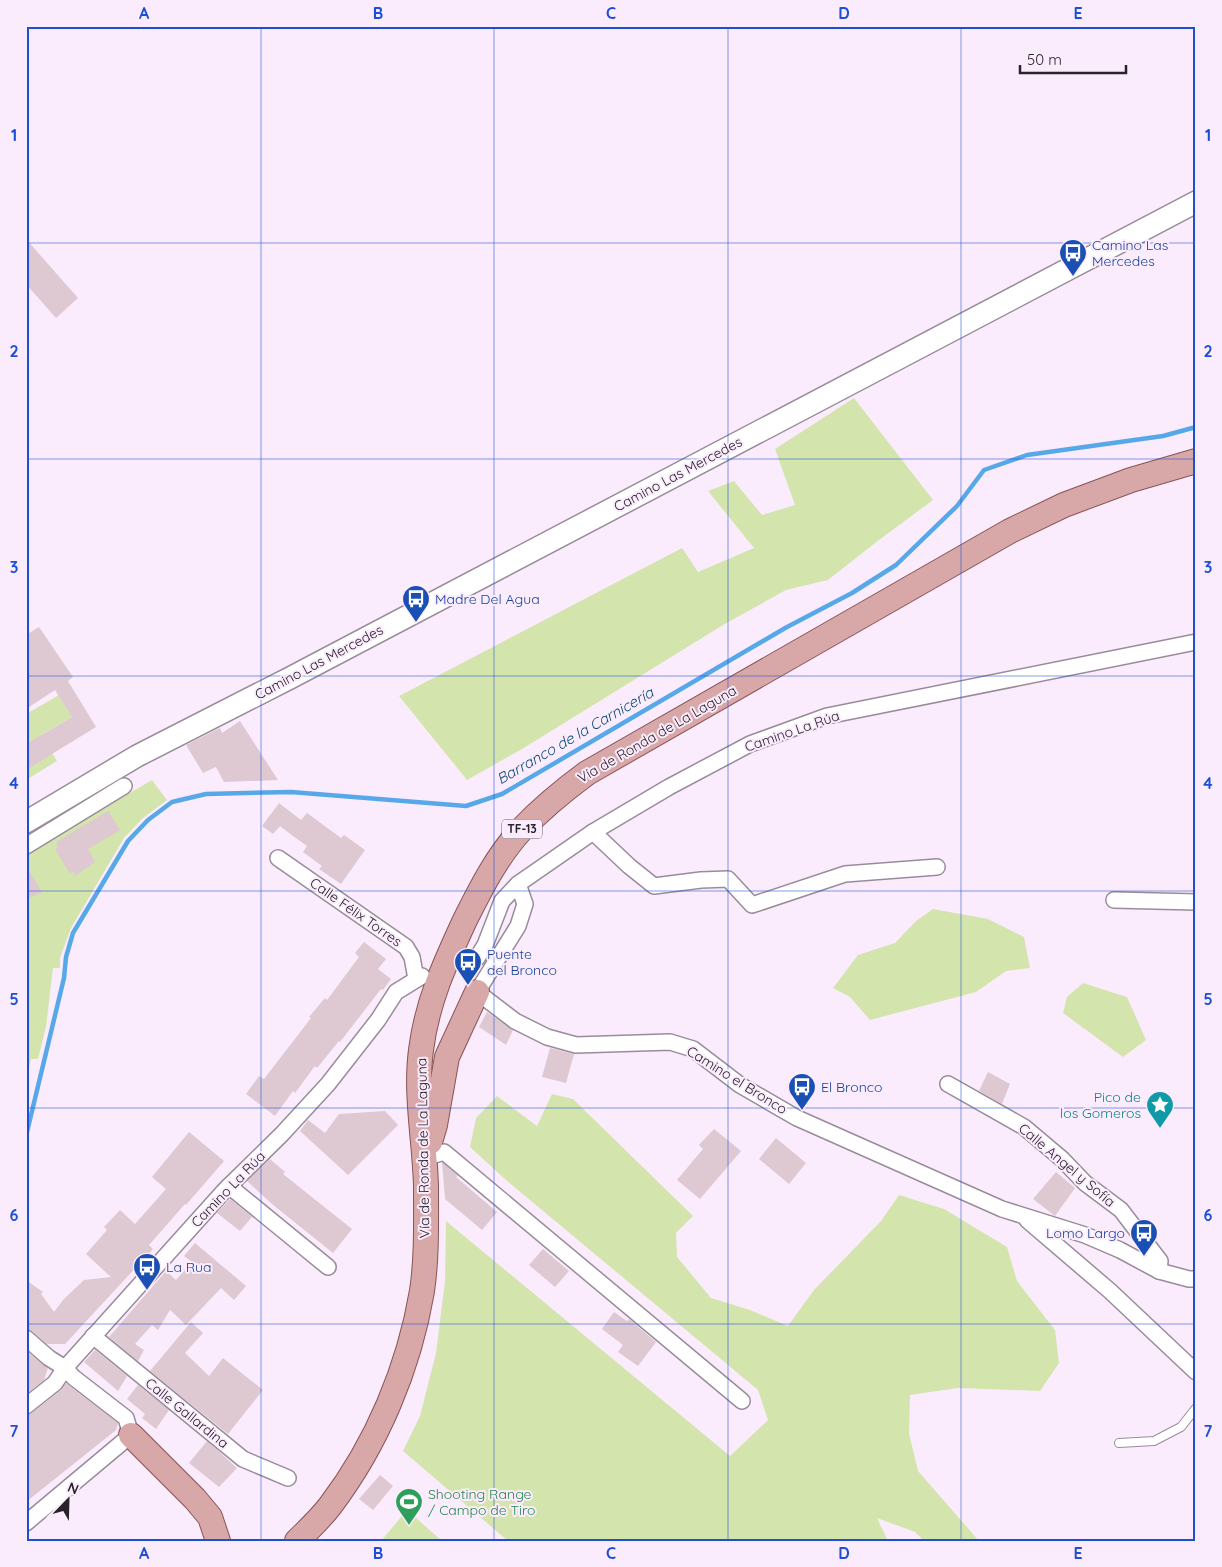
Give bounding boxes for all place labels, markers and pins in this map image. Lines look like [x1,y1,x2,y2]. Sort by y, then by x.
place label: Camino Las Mercedes [1092,236,1168,270]
bus stop icon: Camino Las Mercedes [1058,238,1088,277]
bus stop icon: Madre Del Agua [401,584,431,623]
place label: Madre Del Agua [435,590,540,608]
place label: Puente del Bronco [487,945,557,979]
bus stop icon: Puente del Bronco [453,947,483,986]
bus stop icon: El Bronco [787,1072,817,1111]
place label: El Bronco [821,1078,882,1096]
place label: Pico de los Gomeros [1060,1088,1141,1122]
place icon: Pico de los Gomeros [1145,1090,1175,1129]
bus stop icon: Lomo Largo [1129,1218,1159,1257]
place label: Lomo Largo [1046,1224,1125,1242]
bus stop icon: La Rua [132,1252,162,1291]
place label: La Rua [166,1258,211,1276]
place label: Shooting Range / Campo de Tiro [428,1485,536,1519]
sports icon: Shooting Range / Campo de Tiro [394,1487,424,1526]

